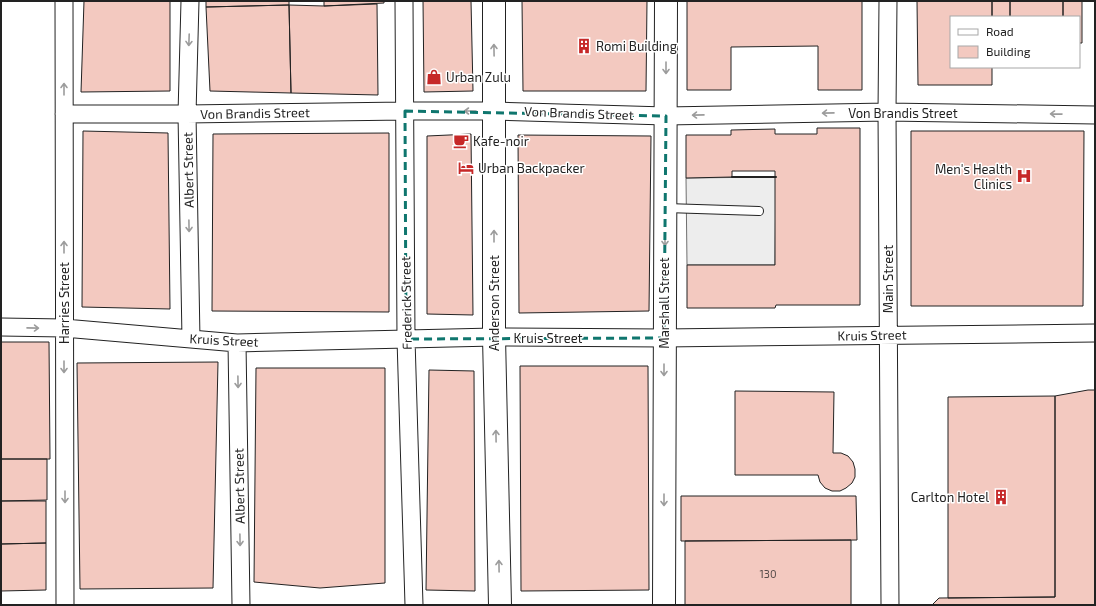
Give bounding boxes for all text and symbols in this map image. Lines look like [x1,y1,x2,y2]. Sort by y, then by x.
legend [950,16,1080,68]
text: Road [986,24,1014,38]
one-way arrow [185,33,193,46]
building icon: Romi Building [575,37,593,55]
place label: Romi Building [596,38,677,54]
one-way arrow [490,44,498,57]
text: Building [986,44,1031,58]
one-way arrow [662,61,670,74]
shop icon: Urban Zulu [425,68,443,86]
place label: Urban Zulu [446,69,511,85]
one-way arrow [60,83,68,96]
street label: Von Brandis Street [524,103,634,123]
street label: Von Brandis Street [200,104,310,122]
street label: Von Brandis Street [848,105,958,121]
one-way arrow [464,107,477,115]
one-way arrow [822,109,835,117]
one-way arrow [1050,110,1063,118]
one-way arrow [692,111,705,119]
street label: Albert Street [179,132,197,208]
cafe icon: Kafe-noir [452,132,470,150]
place label: Kafe-noir [473,133,529,149]
hotel icon: Urban Backpacker [457,159,475,177]
place label: Urban Backpacker [478,160,585,176]
place label: Men's Health Clinics [935,161,1012,192]
hospital icon: Men's Health Clinics [1015,167,1033,185]
one-way arrow [185,219,193,232]
one-way arrow [490,230,498,243]
one-way arrow [661,233,669,246]
one-way arrow [60,241,68,254]
street label: Main Street [880,245,896,313]
street label: Anderson Street [486,255,502,351]
street label: Frederick Street [397,256,415,350]
street label: Marshall Street [656,257,672,349]
street label: Harries Street [56,262,72,344]
one-way arrow [26,324,39,332]
street label: Kruis Street [837,326,907,344]
street label: Kruis Street [189,330,259,350]
street label: Kruis Street [513,330,583,346]
one-way arrow [60,360,68,373]
one-way arrow [660,363,668,376]
one-way arrow [234,375,241,388]
one-way arrow [492,430,500,443]
street label: Albert Street [230,448,248,524]
building icon: Carlton Hotel [992,488,1010,506]
place label: Carlton Hotel [911,489,989,505]
one-way arrow [61,490,69,503]
one-way arrow [660,493,668,506]
one-way arrow [236,533,244,546]
one-way arrow [495,560,503,573]
house number: 130 [759,567,777,580]

